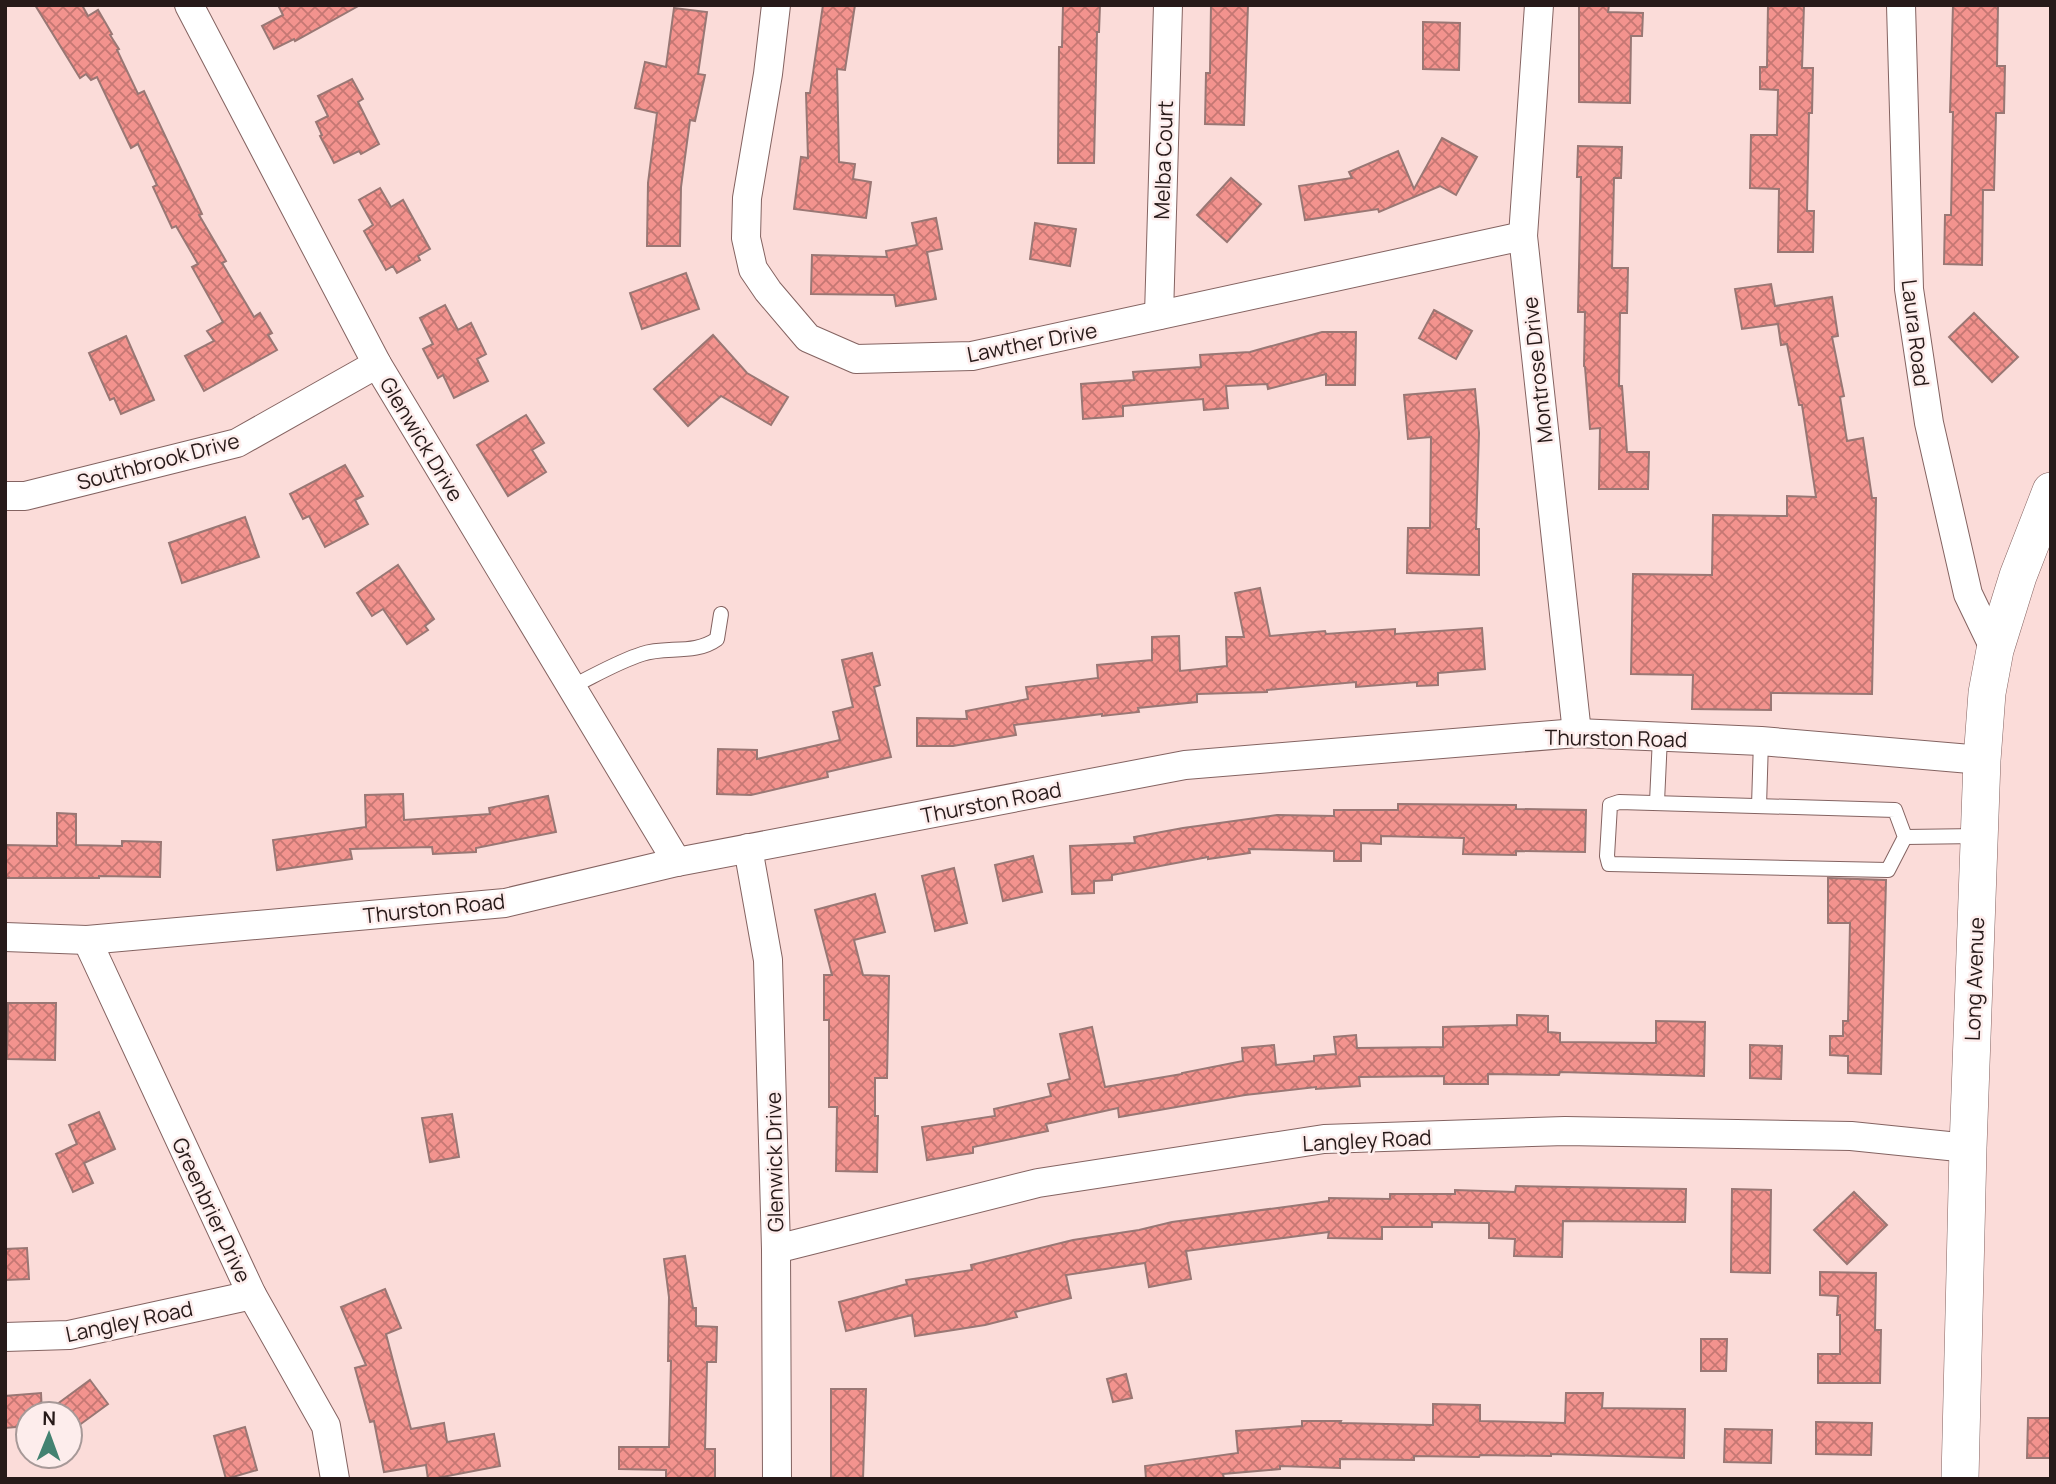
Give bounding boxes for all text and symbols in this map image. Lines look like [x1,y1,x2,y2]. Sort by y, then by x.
street label: Melba Court [1147,100,1179,220]
street label: Laura Road [1896,278,1936,388]
street label: Montrose Drive [1515,295,1559,445]
street label: Lawther Drive [964,316,1100,368]
street label: Glenwick Drive [374,372,470,506]
street label: Southbrook Drive [74,426,242,496]
street label: Thurston Road [1545,723,1687,753]
street label: Thurston Road [918,775,1064,829]
street label: Thurston Road [362,887,506,929]
street label: Long Avenue [1958,916,1990,1042]
street label: Glenwick Drive [759,1092,789,1232]
street label: Langley Road [1302,1123,1432,1157]
street label: Greenbrier Drive [166,1133,258,1287]
street label: Langley Road [63,1294,195,1348]
north arrow [14,1400,84,1470]
text: N [42,1405,56,1431]

